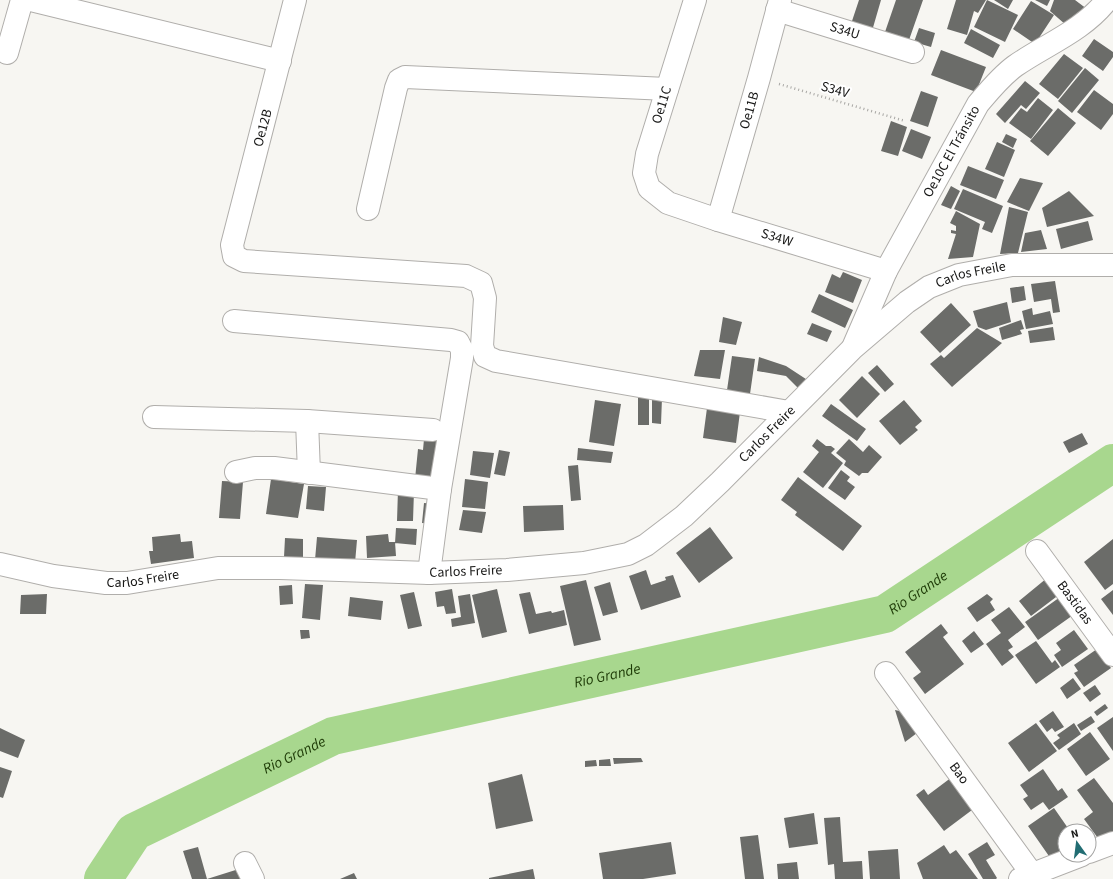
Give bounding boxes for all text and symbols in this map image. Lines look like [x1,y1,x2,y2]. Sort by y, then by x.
street label: S34U [827,17,862,45]
street label: S34V [818,76,852,104]
street label: Oe11C [647,84,677,126]
street label: Oe11B [735,89,765,132]
street label: Oe10C El Tránsito [918,102,985,201]
street label: Oe12B [248,107,278,149]
street label: S34W [759,224,795,252]
street label: Carlos Freile [933,256,1008,293]
street label: Carlos Freire [734,401,800,467]
street label: Carlos Freire [429,560,503,583]
street label: Carlos Freire [107,565,181,593]
water label: Rio Grande [884,565,952,620]
street label: Bastidas [1052,577,1098,629]
water label: Rio Grande [572,658,642,693]
water label: Rio Grande [259,731,329,779]
street label: Bao [944,758,974,788]
north arrow [1057,823,1097,863]
text: N [1069,826,1080,842]

